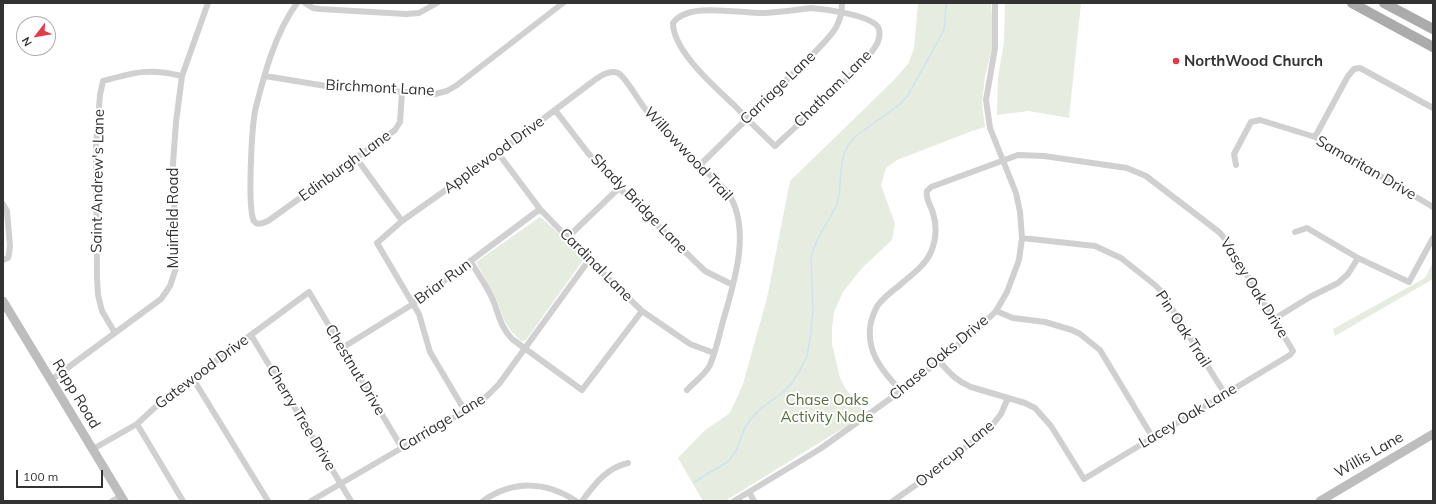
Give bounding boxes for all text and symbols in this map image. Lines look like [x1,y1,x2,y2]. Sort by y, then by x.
north arrow [16,16,56,56]
text: N [18,34,35,49]
street label: Chatham Lane [790,46,876,132]
street label: Carriage Lane [737,48,819,128]
place label: NorthWood Church [1184,52,1323,70]
marker: NorthWood Church [1171,56,1181,66]
street label: Birchmont Lane [325,76,435,100]
street label: Willowwood Trail [640,103,736,205]
street label: Saint Andrew's Lane [88,109,108,253]
street label: Applewood Drive [440,112,548,198]
street label: Edinburgh Lane [296,127,394,205]
street label: Samaritan Drive [1313,132,1419,204]
street label: Shady Bridge Lane [587,150,691,258]
street label: Muirfield Road [164,168,182,268]
street label: Cardinal Lane [556,225,636,305]
street label: Vasey Oak Drive [1216,235,1292,341]
street label: Briar Run [411,255,475,309]
street label: Pin Oak Trail [1152,287,1214,371]
street label: Chase Oaks Drive [886,311,992,405]
street label: Chestnut Drive [321,321,389,419]
street label: Gatewood Drive [152,331,252,413]
street label: Rapp Road [48,356,104,432]
street label: Cherry Tree Drive [262,362,340,474]
street label: Lacey Oak Lane [1136,380,1240,452]
street label: Carriage Lane [395,390,489,456]
park label: Chase Oaks Activity Node [781,391,873,426]
street label: Overcup Lane [912,417,998,491]
street label: Willis Lane [1331,428,1407,482]
scale bar [18,462,105,488]
text: 100 m [23,469,58,484]

